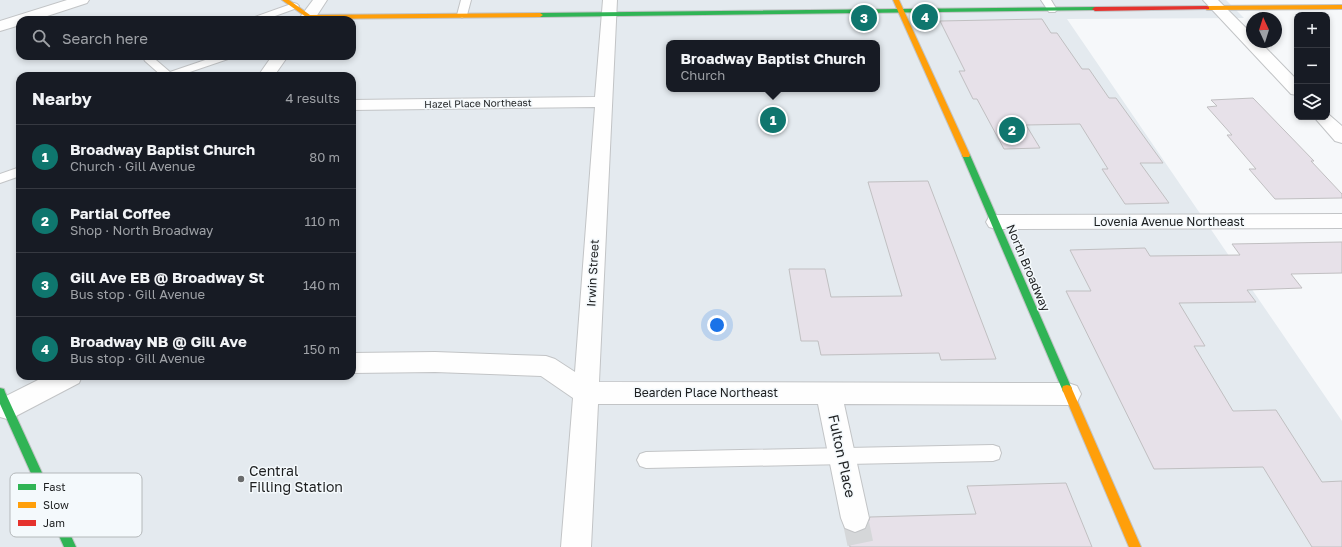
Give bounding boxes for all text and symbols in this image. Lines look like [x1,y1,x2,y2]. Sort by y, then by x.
pin: 4 [912,2,938,32]
pin: 3 [851,3,877,33]
north arrow [1246,12,1282,48]
map controls [1294,12,1330,120]
button: + [1294,12,1330,48]
search box [16,16,356,60]
icon: search [30,27,52,49]
text: Search here [62,29,148,47]
popup [666,40,880,92]
button: − [1294,48,1330,84]
text: Broadway Baptist Church [680,49,866,67]
text: Church [680,67,725,83]
button: layers [1294,84,1330,120]
text: Nearby [32,88,92,109]
text: 4 results [286,90,340,106]
street label: Hazel Place Northeast [424,96,532,110]
pin: 1 [760,105,786,135]
pin: 2 [999,115,1025,145]
text: Broadway Baptist Church [70,140,255,158]
text: 1 [42,149,48,165]
text: 80 m [309,149,340,165]
text: Church · Gill Avenue [70,158,195,174]
text: Partial Coffee [70,204,171,222]
text: 2 [41,213,49,229]
text: 110 m [305,213,340,229]
street label: Lovenia Avenue Northeast [1093,214,1245,229]
text: Shop · North Broadway [70,222,213,238]
street label: North Broadway [1003,222,1054,314]
street label: Irwin Street [583,239,602,307]
text: Gill Ave EB @ Broadway St [70,268,264,286]
text: 3 [41,277,49,293]
text: 140 m [303,277,340,293]
text: Bus stop · Gill Avenue [70,286,205,302]
your location [707,315,727,335]
text: Broadway NB @ Gill Ave [70,332,247,350]
text: 4 [41,341,49,357]
text: 150 m [303,341,340,357]
text: Bus stop · Gill Avenue [70,350,205,366]
street label: Bearden Place Northeast [634,385,778,400]
street label: Fulton Place [825,413,860,499]
place label: Central Filling Station [249,462,343,495]
legend [10,473,142,537]
marker: Central Filling Station [236,474,246,484]
text: Fast [43,480,66,493]
text: Slow [43,498,69,511]
text: Jam [43,516,65,529]

